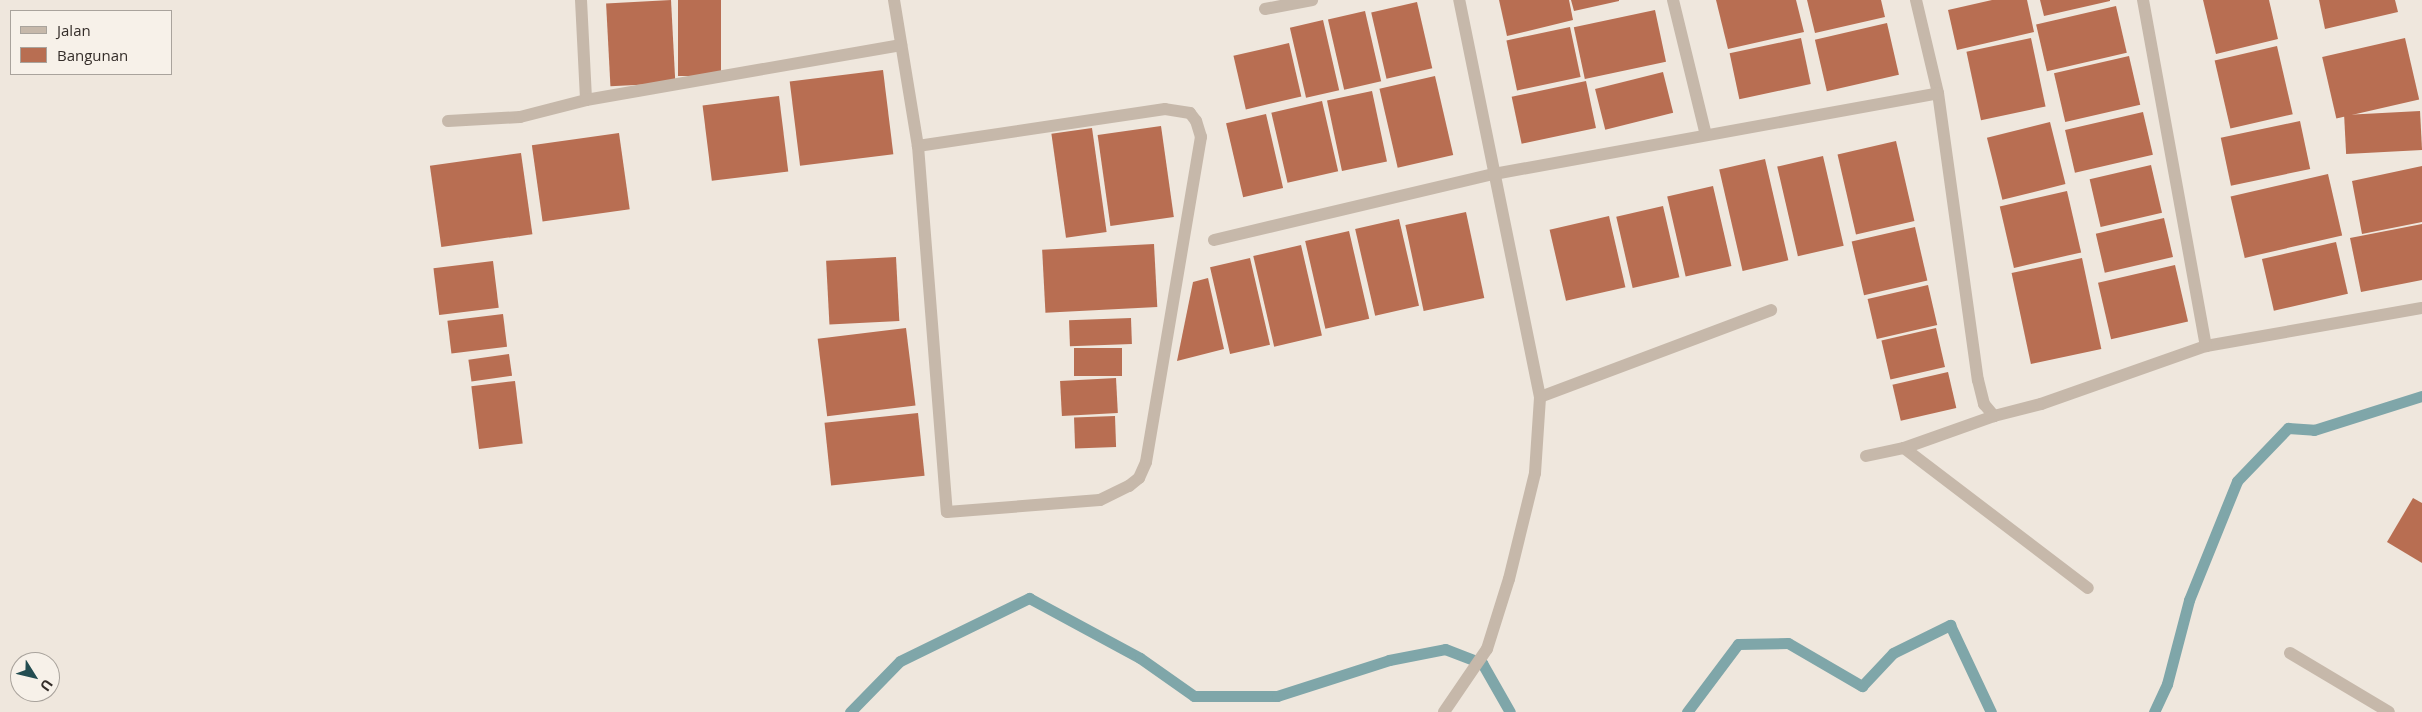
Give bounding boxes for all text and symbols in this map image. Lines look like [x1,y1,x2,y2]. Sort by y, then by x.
legend [10,10,172,75]
text: Jalan [57,20,91,40]
text: Bangunan [57,45,128,65]
north arrow [10,652,60,702]
text: U [36,676,58,695]

